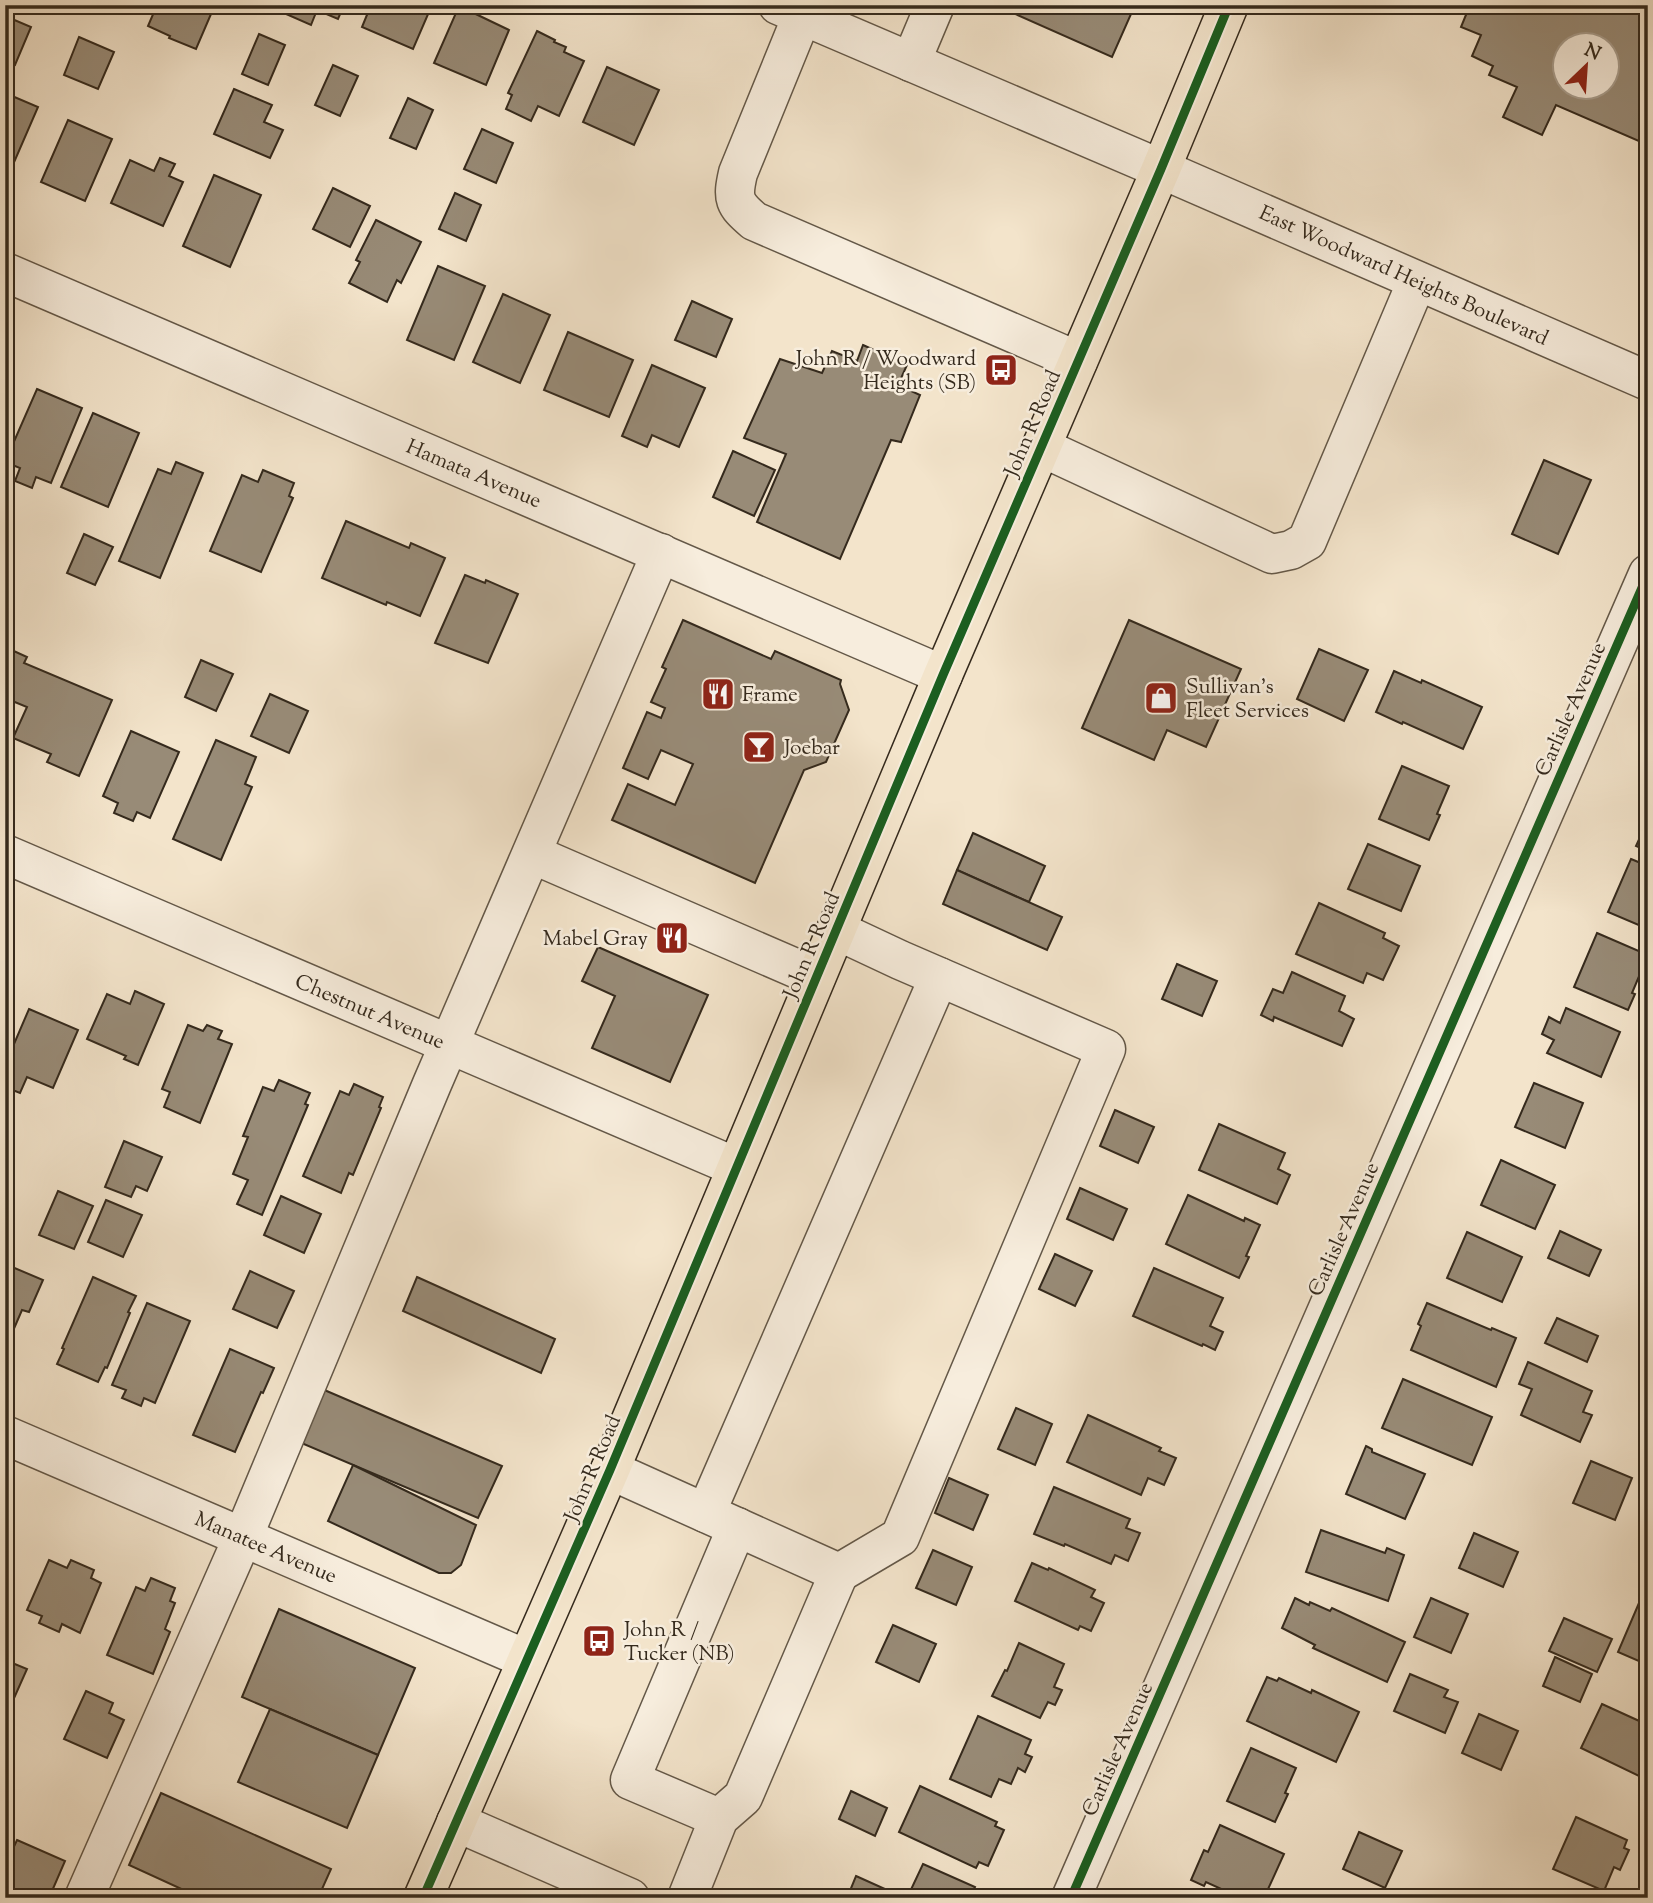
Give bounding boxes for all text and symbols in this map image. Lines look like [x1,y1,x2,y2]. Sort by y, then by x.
north arrow [1552,32,1622,102]
text: N [1580,37,1605,68]
street label: East Woodward Heights Boulevard [1254,199,1553,354]
place label: John R / Woodward Heights (SB) [795,345,976,399]
bus stop icon: John R / Woodward Heights (SB) [982,351,1020,389]
street label: John R Road [997,366,1070,483]
street label: Hamata Avenue [401,433,546,517]
street label: Carlisle Avenue [1529,638,1615,782]
place label: Sullivan's Fleet Services [1186,673,1309,727]
restaurant icon: Frame [699,675,737,713]
shop icon: Sullivan's Fleet Services [1142,679,1180,717]
place label: Frame [742,681,798,711]
bar icon: Joebar [740,728,778,766]
place label: Joebar [783,734,840,764]
street label: John R Road [776,888,849,1005]
restaurant icon: Mabel Gray [653,919,691,957]
place label: Mabel Gray [543,925,649,955]
street label: Chestnut Avenue [290,968,449,1058]
street label: Carlisle Avenue [1302,1158,1388,1302]
street label: John R Road [557,1411,630,1528]
street label: Manatee Avenue [189,1505,341,1592]
place label: John R / Tucker (NB) [623,1616,735,1670]
bus stop icon: John R / Tucker (NB) [580,1622,618,1660]
street label: Carlisle Avenue [1076,1678,1162,1822]

